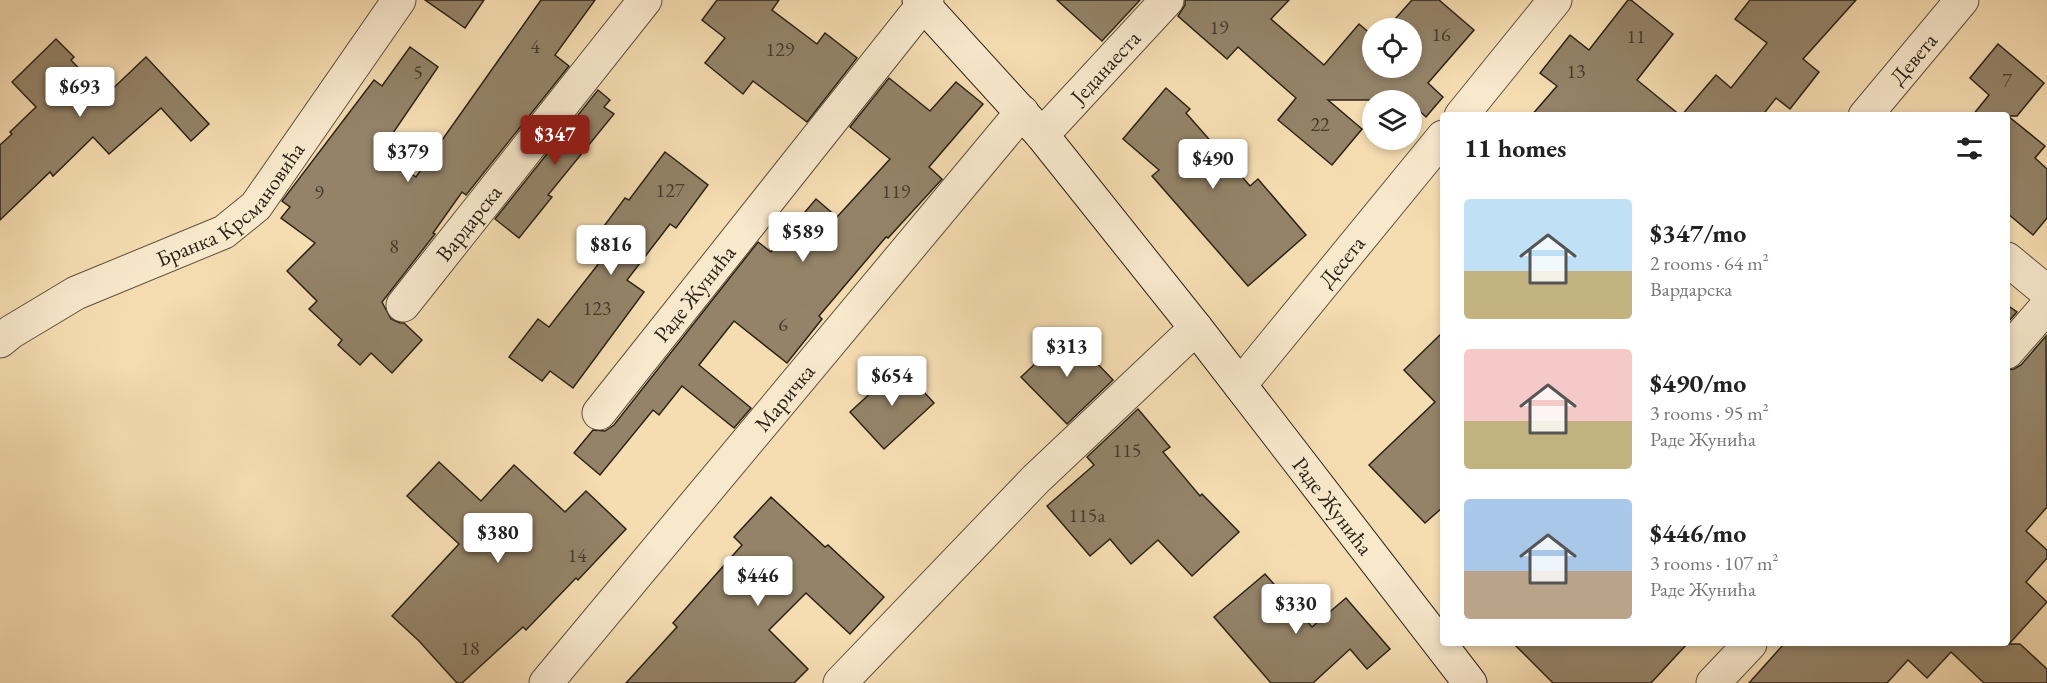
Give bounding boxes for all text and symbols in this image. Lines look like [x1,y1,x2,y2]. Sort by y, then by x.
house number: 19 [1209,14,1229,40]
map controls [1362,18,1422,150]
button: locate [1362,18,1422,78]
house number: 16 [1431,21,1451,47]
house number: 11 [1626,23,1646,49]
street label: Једанаеста [1063,24,1147,112]
street label: Девета [1883,26,1944,91]
house number: 4 [530,33,540,59]
house number: 129 [766,36,795,62]
house number: 13 [1566,58,1586,84]
house number: 5 [413,59,423,85]
pin: $693 [44,67,116,118]
house number: 7 [2002,67,2012,93]
text: $693 [60,73,100,99]
button: layers [1362,90,1422,150]
house number: 22 [1310,111,1330,137]
pin: $347 [519,115,591,166]
text: $347 [535,121,575,147]
text: 11 homes [1464,131,1566,165]
pin: $379 [372,132,444,183]
icon: filters [1953,132,1986,165]
street label: Бранка Крсмановића [152,136,311,273]
text: $379 [388,138,428,164]
pin: $490 [1177,139,1249,190]
text: $490 [1193,145,1233,171]
house number: 127 [656,177,685,203]
street label: Вардарска [429,178,508,267]
house number: 119 [882,178,911,204]
house number: 9 [314,179,324,205]
pin: $589 [767,212,839,263]
text: $347/mo [1650,216,1746,250]
text: $589 [783,218,823,244]
icon: home [1512,223,1584,295]
pin: $816 [575,225,647,276]
street label: Десета [1312,229,1372,293]
text: $816 [591,231,631,257]
house number: 8 [389,233,399,259]
street label: Раде Жунића [647,239,742,348]
text: 2 rooms · 64 m² [1650,250,1769,276]
text: Вардарска [1650,276,1732,302]
house number: 123 [583,295,611,321]
house number: 6 [778,311,788,337]
pin: $313 [1031,327,1103,378]
text: $313 [1047,333,1087,359]
pin: $654 [856,356,928,407]
street label: Маричка [748,357,821,438]
text: $654 [872,362,912,388]
text: $490/mo [1650,366,1746,400]
icon: home [1512,373,1584,445]
text: 3 rooms · 95 m² [1650,400,1769,426]
text: Раде Жунића [1650,426,1756,452]
house number: 115 [1113,437,1141,463]
street label: Раде Жунића [1286,451,1380,561]
house number: 115a [1069,502,1105,528]
pin: $380 [462,513,534,564]
text: $446/mo [1650,516,1746,550]
text: $380 [478,519,518,545]
icon: home [1512,523,1584,595]
house number: 14 [567,542,587,568]
text: 3 rooms · 107 m² [1650,550,1778,576]
pin: $446 [722,556,794,607]
text: $446 [738,562,778,588]
text: Раде Жунића [1650,576,1756,602]
pin: $330 [1260,584,1332,635]
text: $330 [1276,590,1316,616]
house number: 18 [460,635,480,661]

